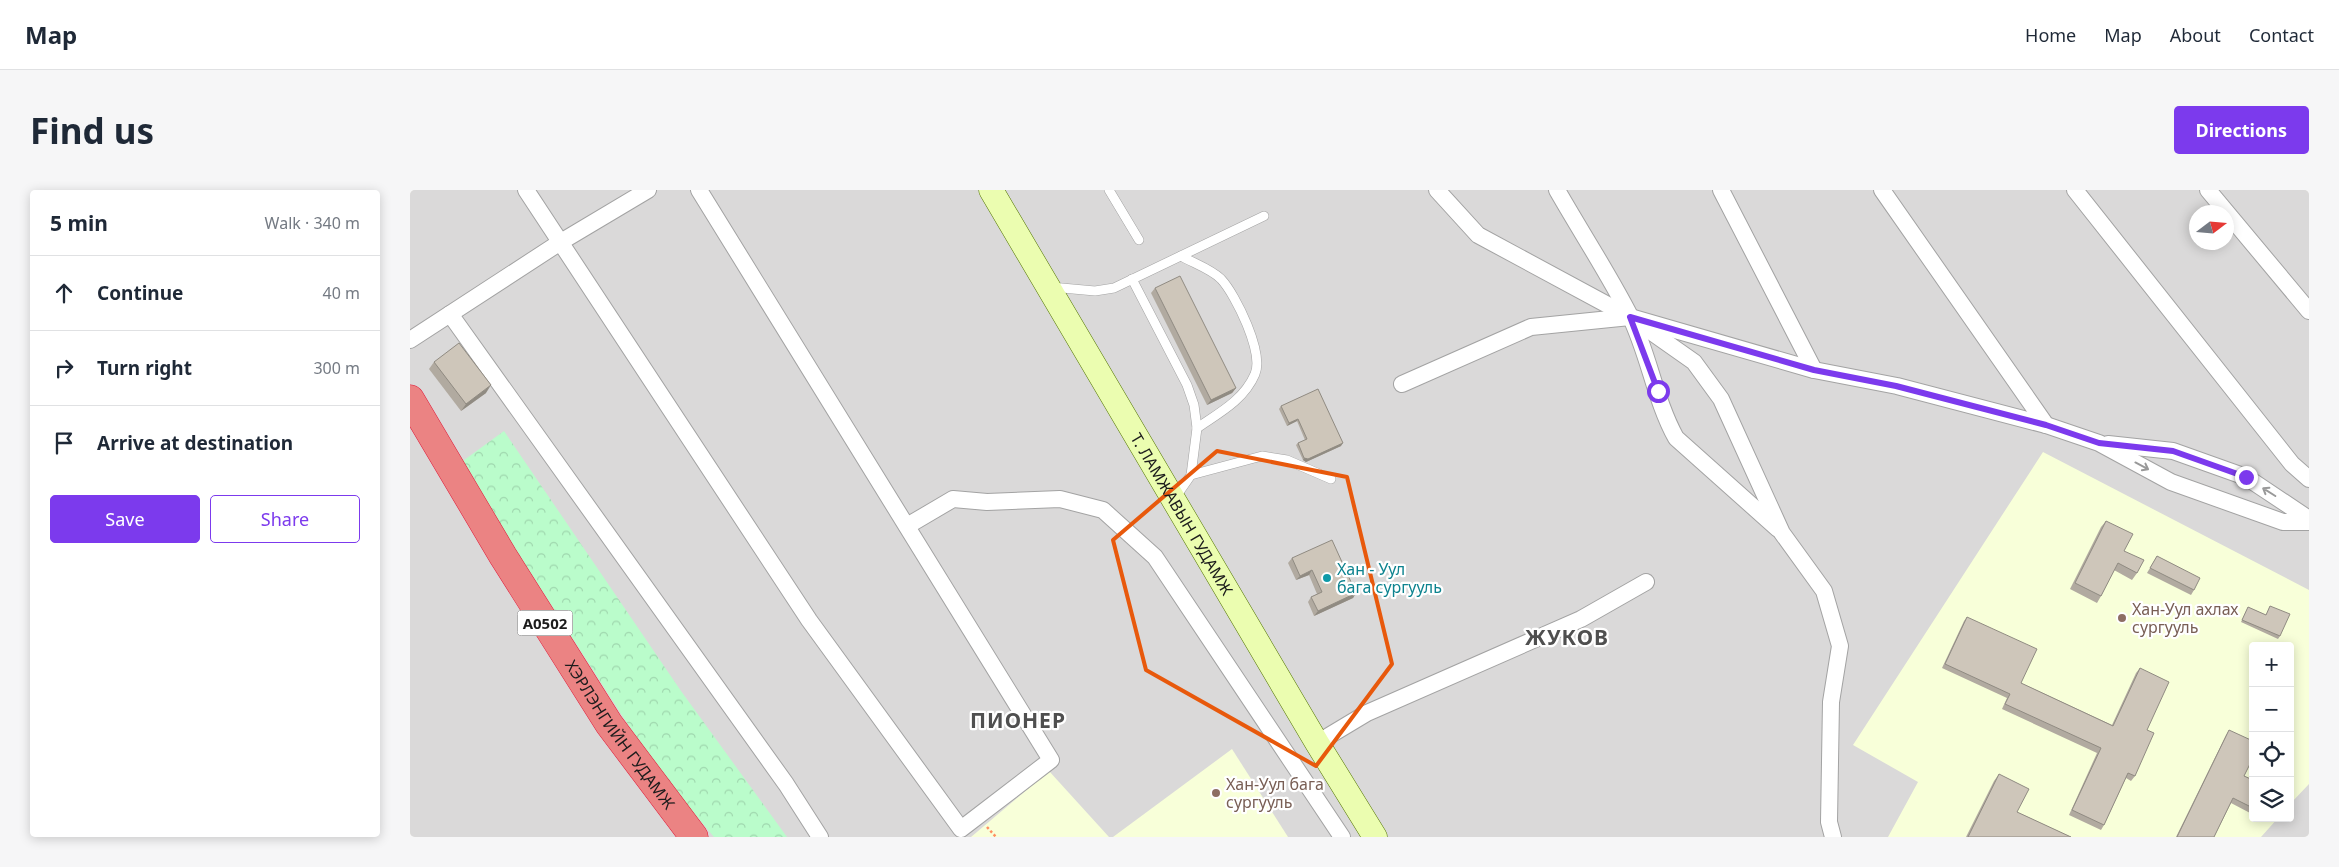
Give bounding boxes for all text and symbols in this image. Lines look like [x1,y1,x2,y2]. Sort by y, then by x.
text: Map [25,18,77,51]
text: Home [2025,23,2076,47]
text: Map [2104,23,2142,47]
text: About [2170,23,2221,47]
text: Contact [2249,23,2314,47]
button: Directions [2174,106,2309,154]
text: Find us [30,107,154,154]
north arrow [2189,205,2234,250]
text: 5 min [50,209,108,237]
text: Walk · 340 m [265,212,360,234]
icon: ahead [50,279,78,307]
text: Continue [97,280,183,306]
text: 40 m [323,282,360,304]
icon: right [50,354,78,382]
text: Turn right [97,355,192,381]
text: 300 m [313,357,360,379]
route start [1647,380,1670,403]
icon: arrive [50,429,78,457]
street label: Т. ЛАМЖАВЫН ГУДАМЖ [1126,429,1239,599]
text: Arrive at destination [97,430,293,456]
one-way arrow [2134,461,2149,471]
route end [2235,466,2258,489]
one-way arrow [2262,486,2276,496]
button: Save [50,495,200,543]
button: Share [210,495,360,543]
place label: Хан - Уул бага сургууль [1337,558,1442,598]
marker: Хан - Уул бага сургууль [1321,572,1333,584]
place label: Хан-Уул ахлах сургууль [2132,598,2239,638]
road number: A0502 [518,610,572,636]
marker: Хан-Уул ахлах сургууль [2116,612,2128,624]
district label: ЖУКОВ [1525,623,1609,651]
map controls [2249,642,2294,822]
button: + [2249,642,2294,687]
street label: ХЭРЛЭНГИЙН ГУДАМЖ [560,656,680,814]
button: − [2249,687,2294,732]
district label: ПИОНЕР [970,706,1066,734]
button: locate [2249,732,2294,777]
place label: Хан-Уул бага сургууль [1226,773,1324,813]
button: layers [2249,777,2294,822]
marker: Хан-Уул бага сургууль [1210,787,1222,799]

